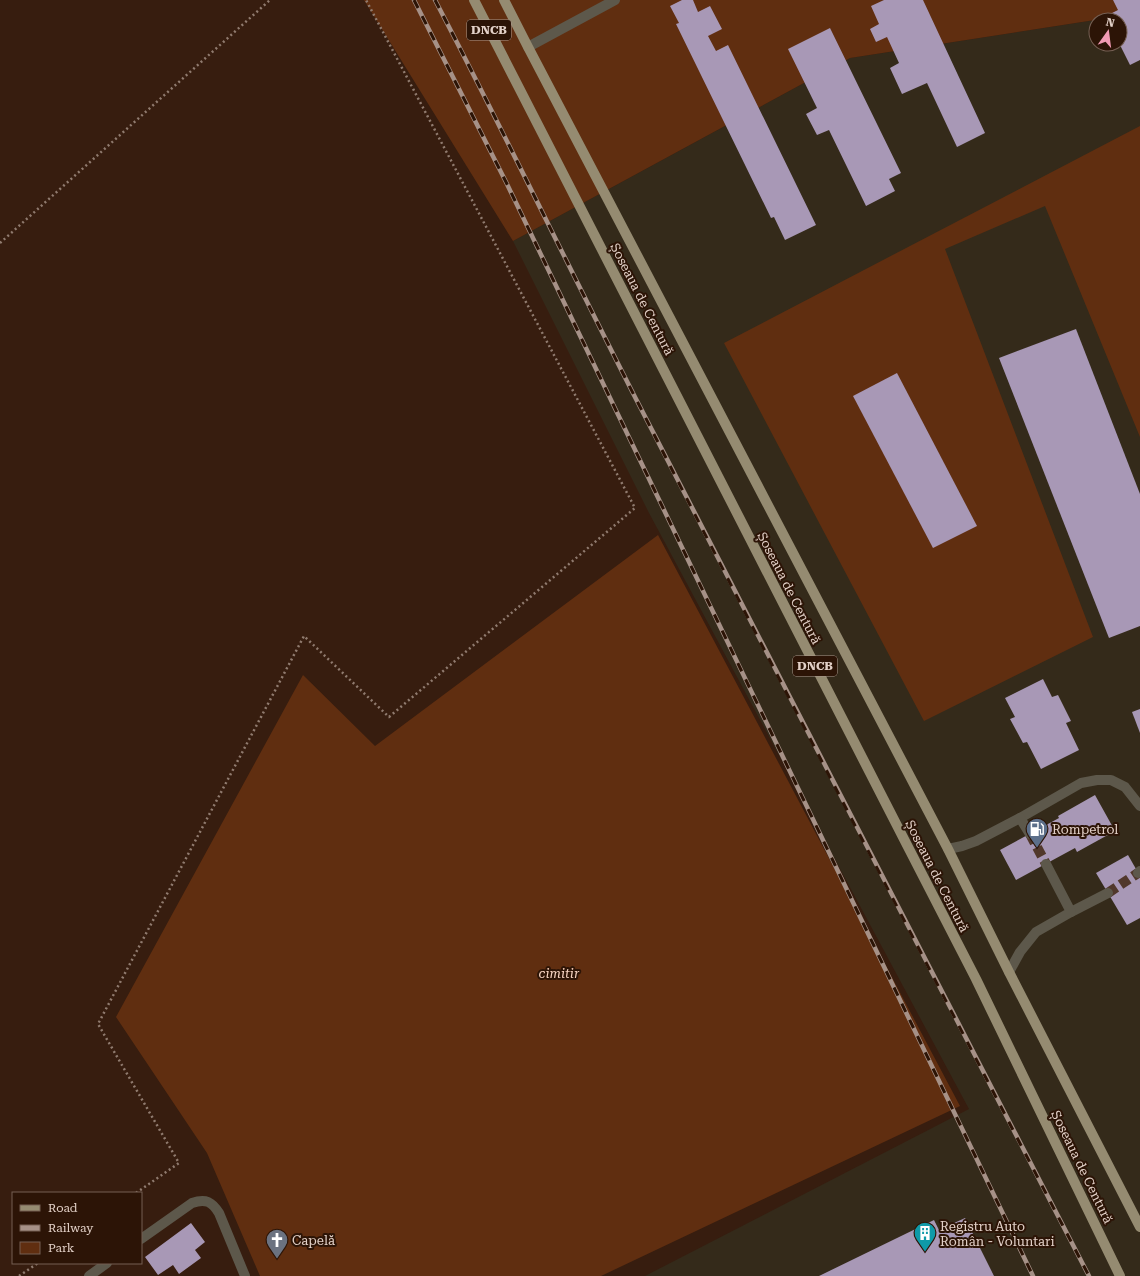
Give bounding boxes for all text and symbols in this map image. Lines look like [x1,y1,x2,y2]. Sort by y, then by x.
north arrow [1088,12,1128,52]
text: N [1105,15,1116,30]
road number: DNCB [467,20,511,40]
street label: Șoseaua de Centură [606,240,677,358]
street label: Șoseaua de Centură [753,529,824,647]
road number: DNCB [793,656,837,676]
fuel station icon: Rompetrol [1024,816,1050,849]
street label: Șoseaua de Centură [901,817,972,935]
place label: Rompetrol [1052,822,1118,837]
park label: cimitir [539,966,580,981]
street label: Șoseaua de Centură [1047,1108,1116,1226]
legend [12,1192,142,1264]
text: Road [48,1201,78,1215]
place label: Registru Auto Român - Voluntari [940,1219,1055,1249]
building icon: Registru Auto Român - Voluntari [912,1220,938,1253]
text: Railway [48,1221,94,1235]
church icon: Capelă [264,1227,290,1260]
place label: Capelă [292,1233,335,1248]
text: Park [48,1241,75,1255]

